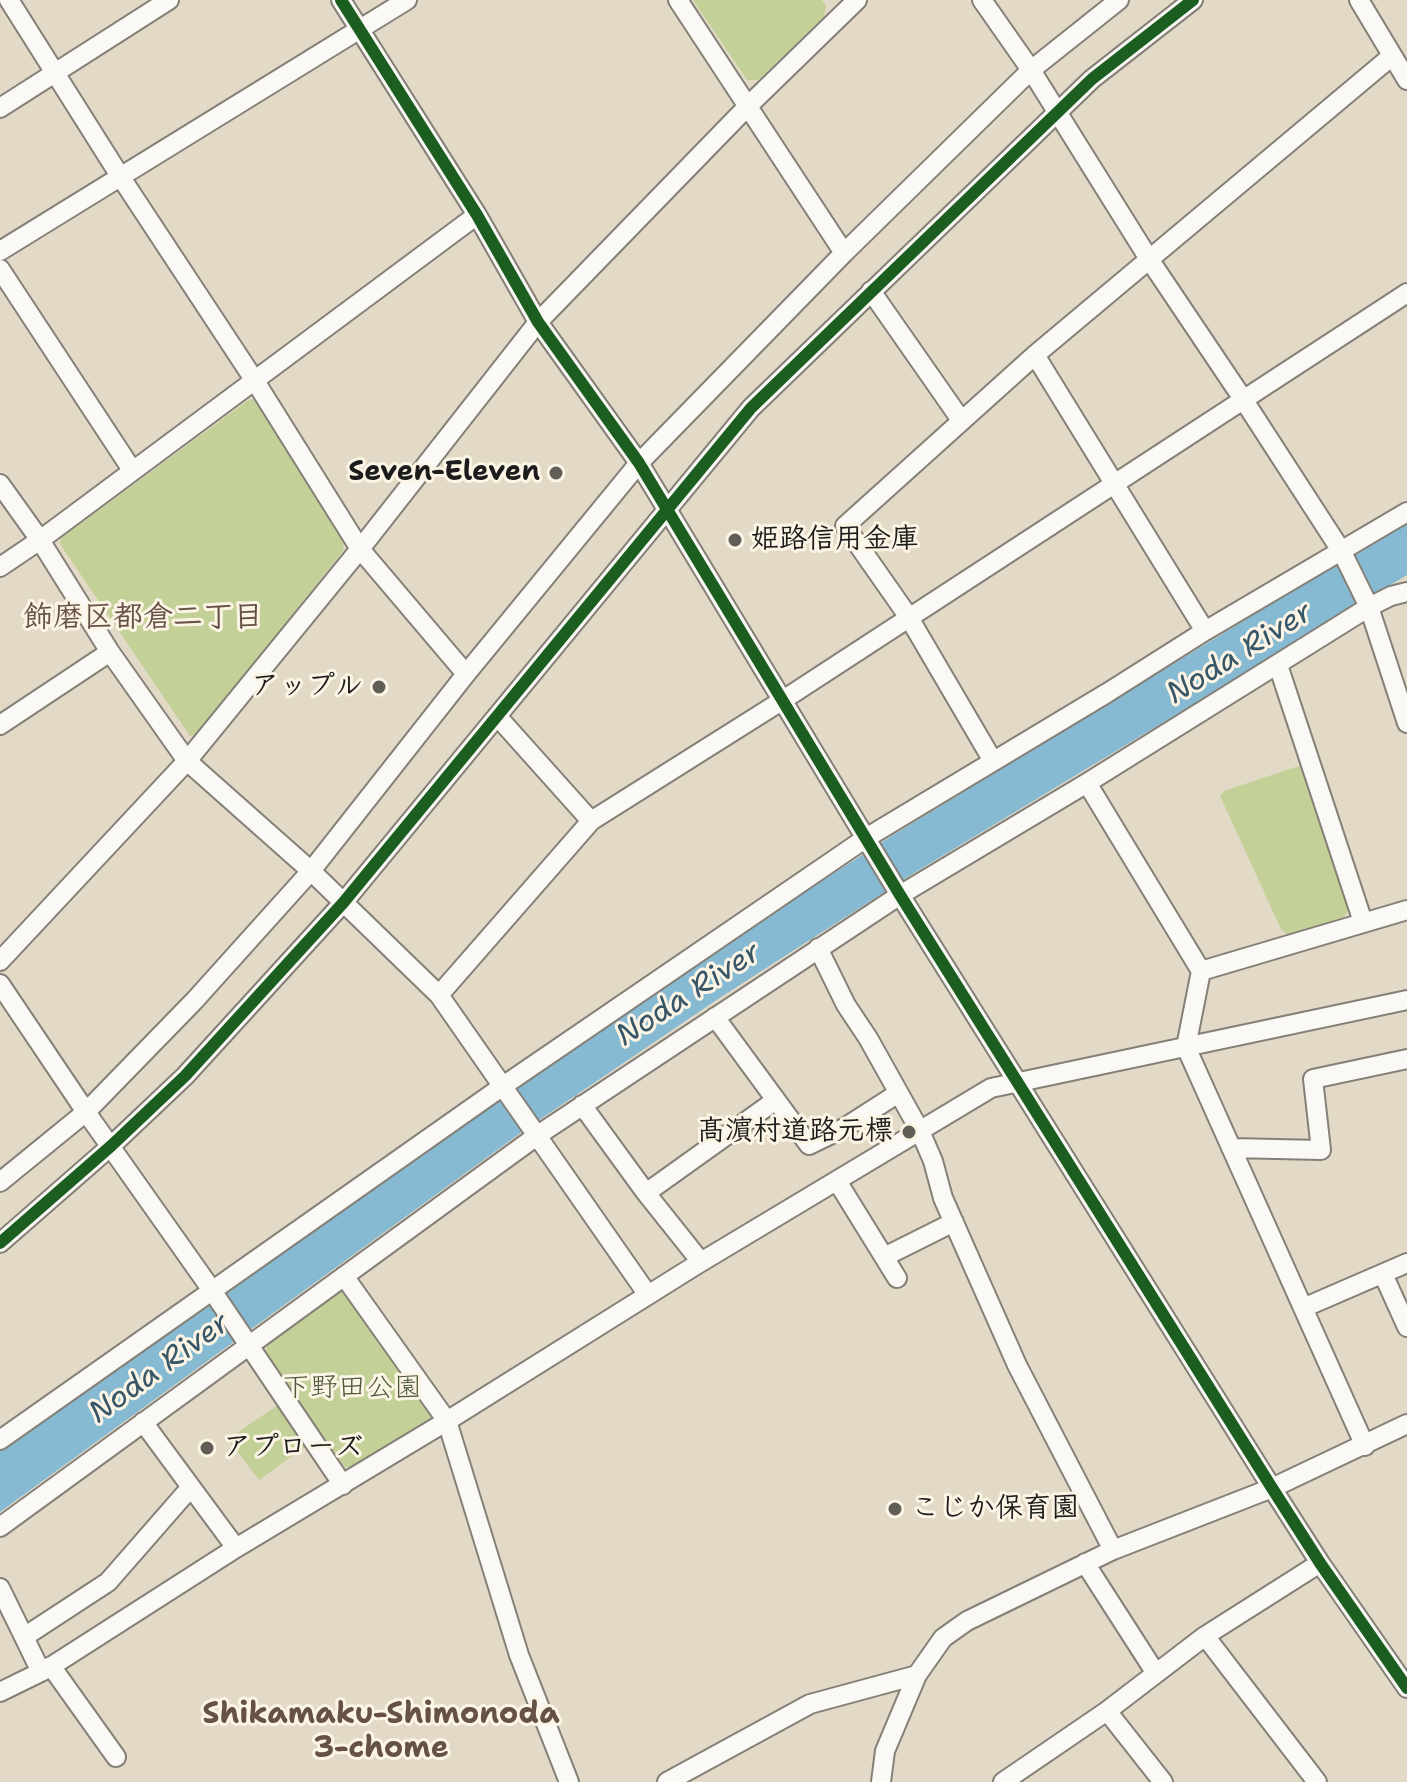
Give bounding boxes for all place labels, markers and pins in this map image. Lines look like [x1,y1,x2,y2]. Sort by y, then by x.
place label: Seven-Eleven [348,456,540,490]
marker: Seven-Eleven [547,464,565,482]
place label: 姫路信用金庫 [751,523,919,557]
marker: 姫路信用金庫 [726,531,744,549]
place label: アップル [251,670,363,704]
marker: アップル [370,678,388,696]
place label: 髙濵村道路元標 [697,1115,893,1149]
marker: 髙濵村道路元標 [900,1123,918,1141]
place label: アプローズ [223,1431,363,1465]
marker: アプローズ [198,1439,216,1457]
place label: こじか保育園 [911,1492,1079,1526]
marker: こじか保育園 [886,1500,904,1518]

